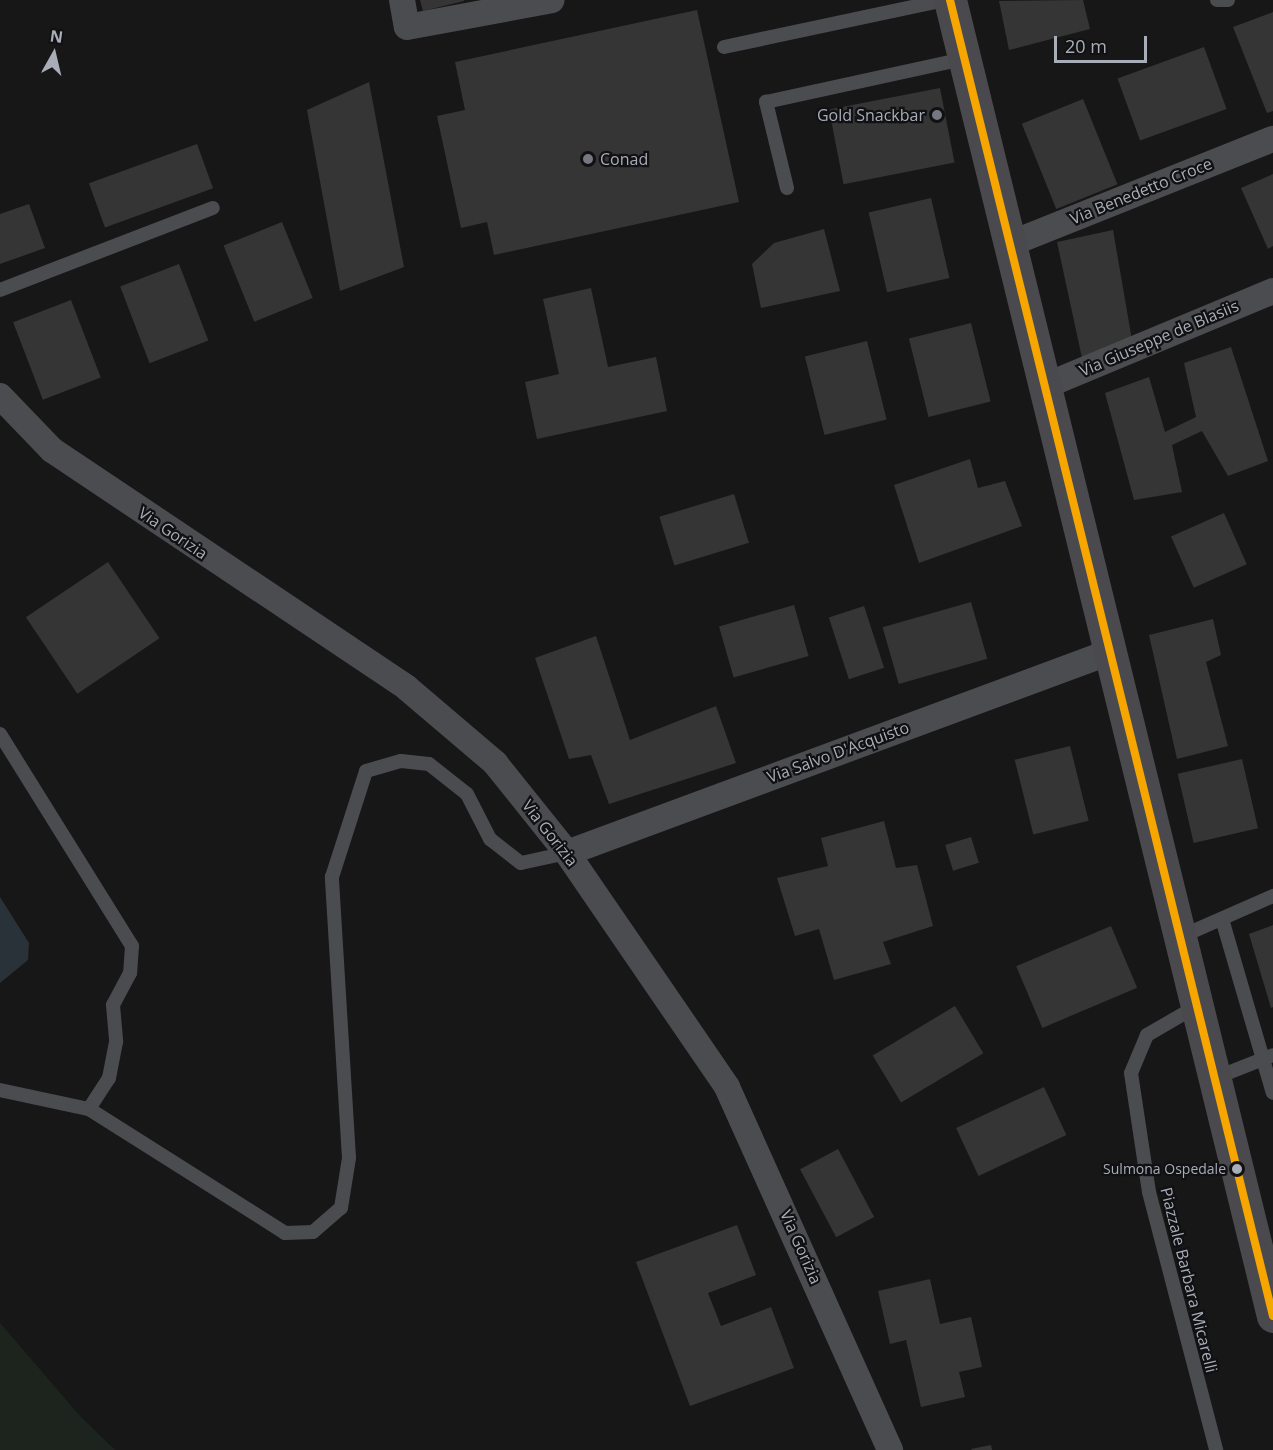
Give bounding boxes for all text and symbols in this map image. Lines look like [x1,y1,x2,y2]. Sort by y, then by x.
north arrow [24,24,84,84]
text: N [49,24,64,48]
scale bar [1057,24,1150,62]
text: 20 m [1065,34,1107,58]
place label: Gold Snackbar [817,105,925,125]
marker: Gold Snackbar [930,108,944,122]
place label: Conad [600,149,648,169]
marker: Conad [581,152,595,166]
street label: Via Benedetto Croce [1067,154,1215,228]
street label: Via Giuseppe de Blasiis [1077,296,1241,380]
street label: Via Gorizia [135,503,211,563]
street label: Via Salvo D'Acquisto [764,717,912,787]
street label: Via Gorizia [518,796,582,870]
place label: Sulmona Ospedale [1103,1161,1226,1177]
marker: Sulmona Ospedale [1231,1163,1243,1175]
street label: Piazzale Barbara Micarelli [1157,1185,1221,1375]
street label: Via Gorizia [776,1207,826,1287]

